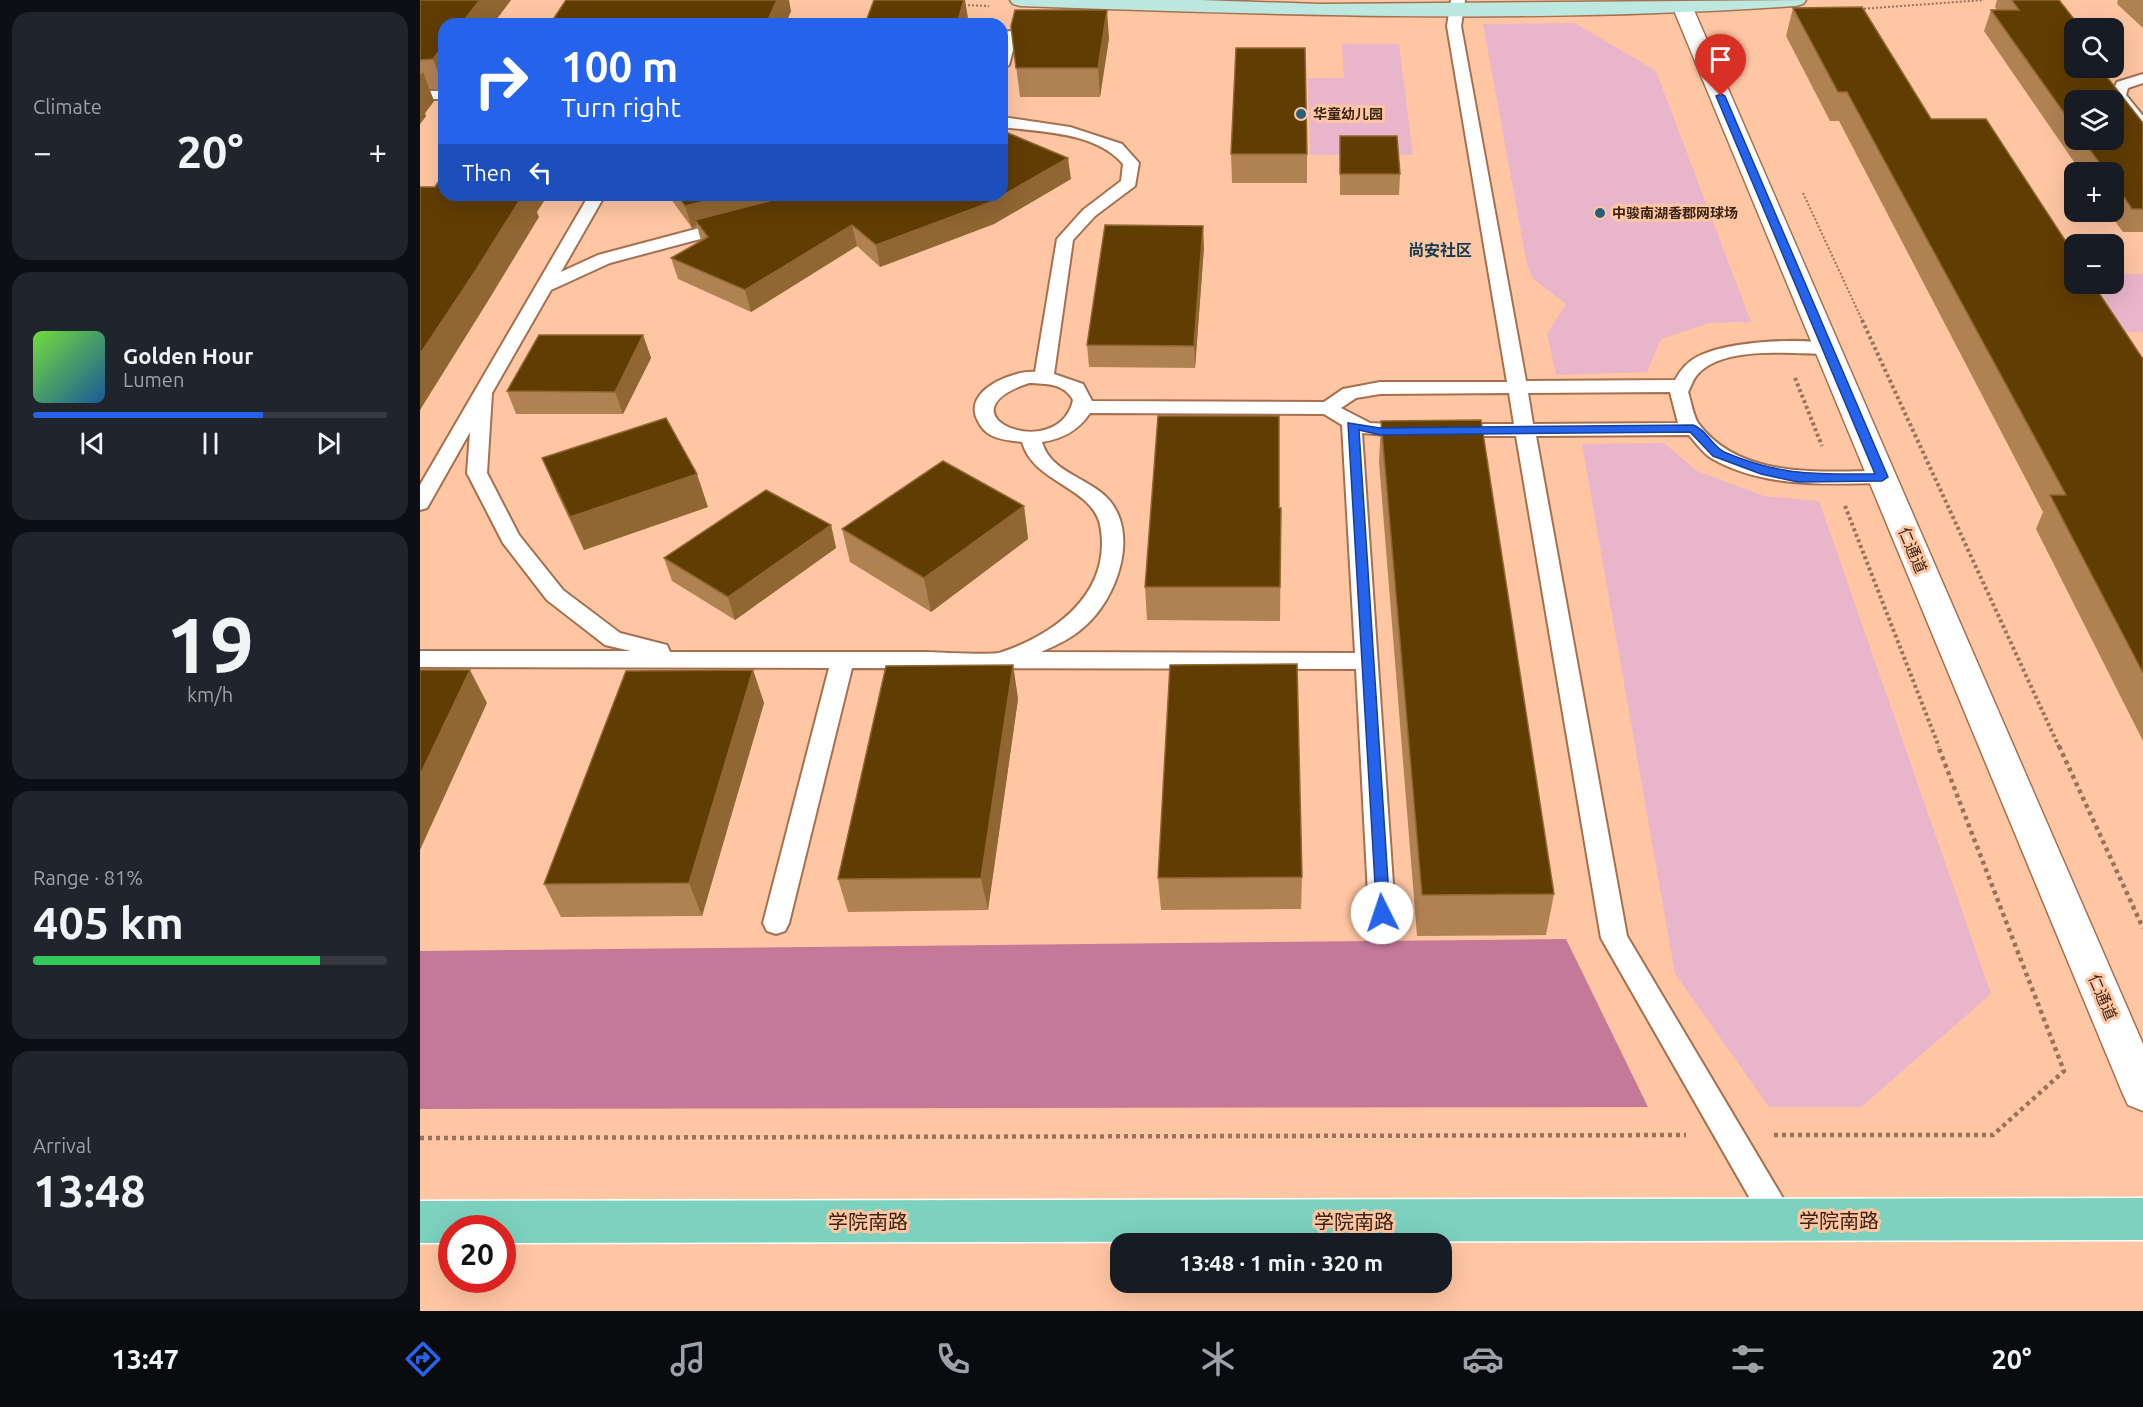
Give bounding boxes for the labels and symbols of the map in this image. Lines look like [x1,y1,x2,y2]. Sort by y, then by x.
pin [1695,34,1746,96]
place label: 华童幼儿园 [1313,106,1383,122]
marker: 华童幼儿园 [1294,107,1308,121]
place label: 中骏南湖香郡网球场 [1612,205,1738,221]
marker: 中骏南湖香郡网球场 [1593,206,1607,220]
district label: 尚安社区 [1408,241,1472,259]
street label: 仁通道 [1895,524,1931,576]
position arrow [1350,881,1414,945]
street label: 仁通道 [2085,971,2121,1023]
street label: 学院南路 [1799,1209,1879,1232]
street label: 学院南路 [828,1210,908,1233]
street label: 学院南路 [1314,1210,1394,1233]
speed limit sign: 20 [438,1215,516,1293]

